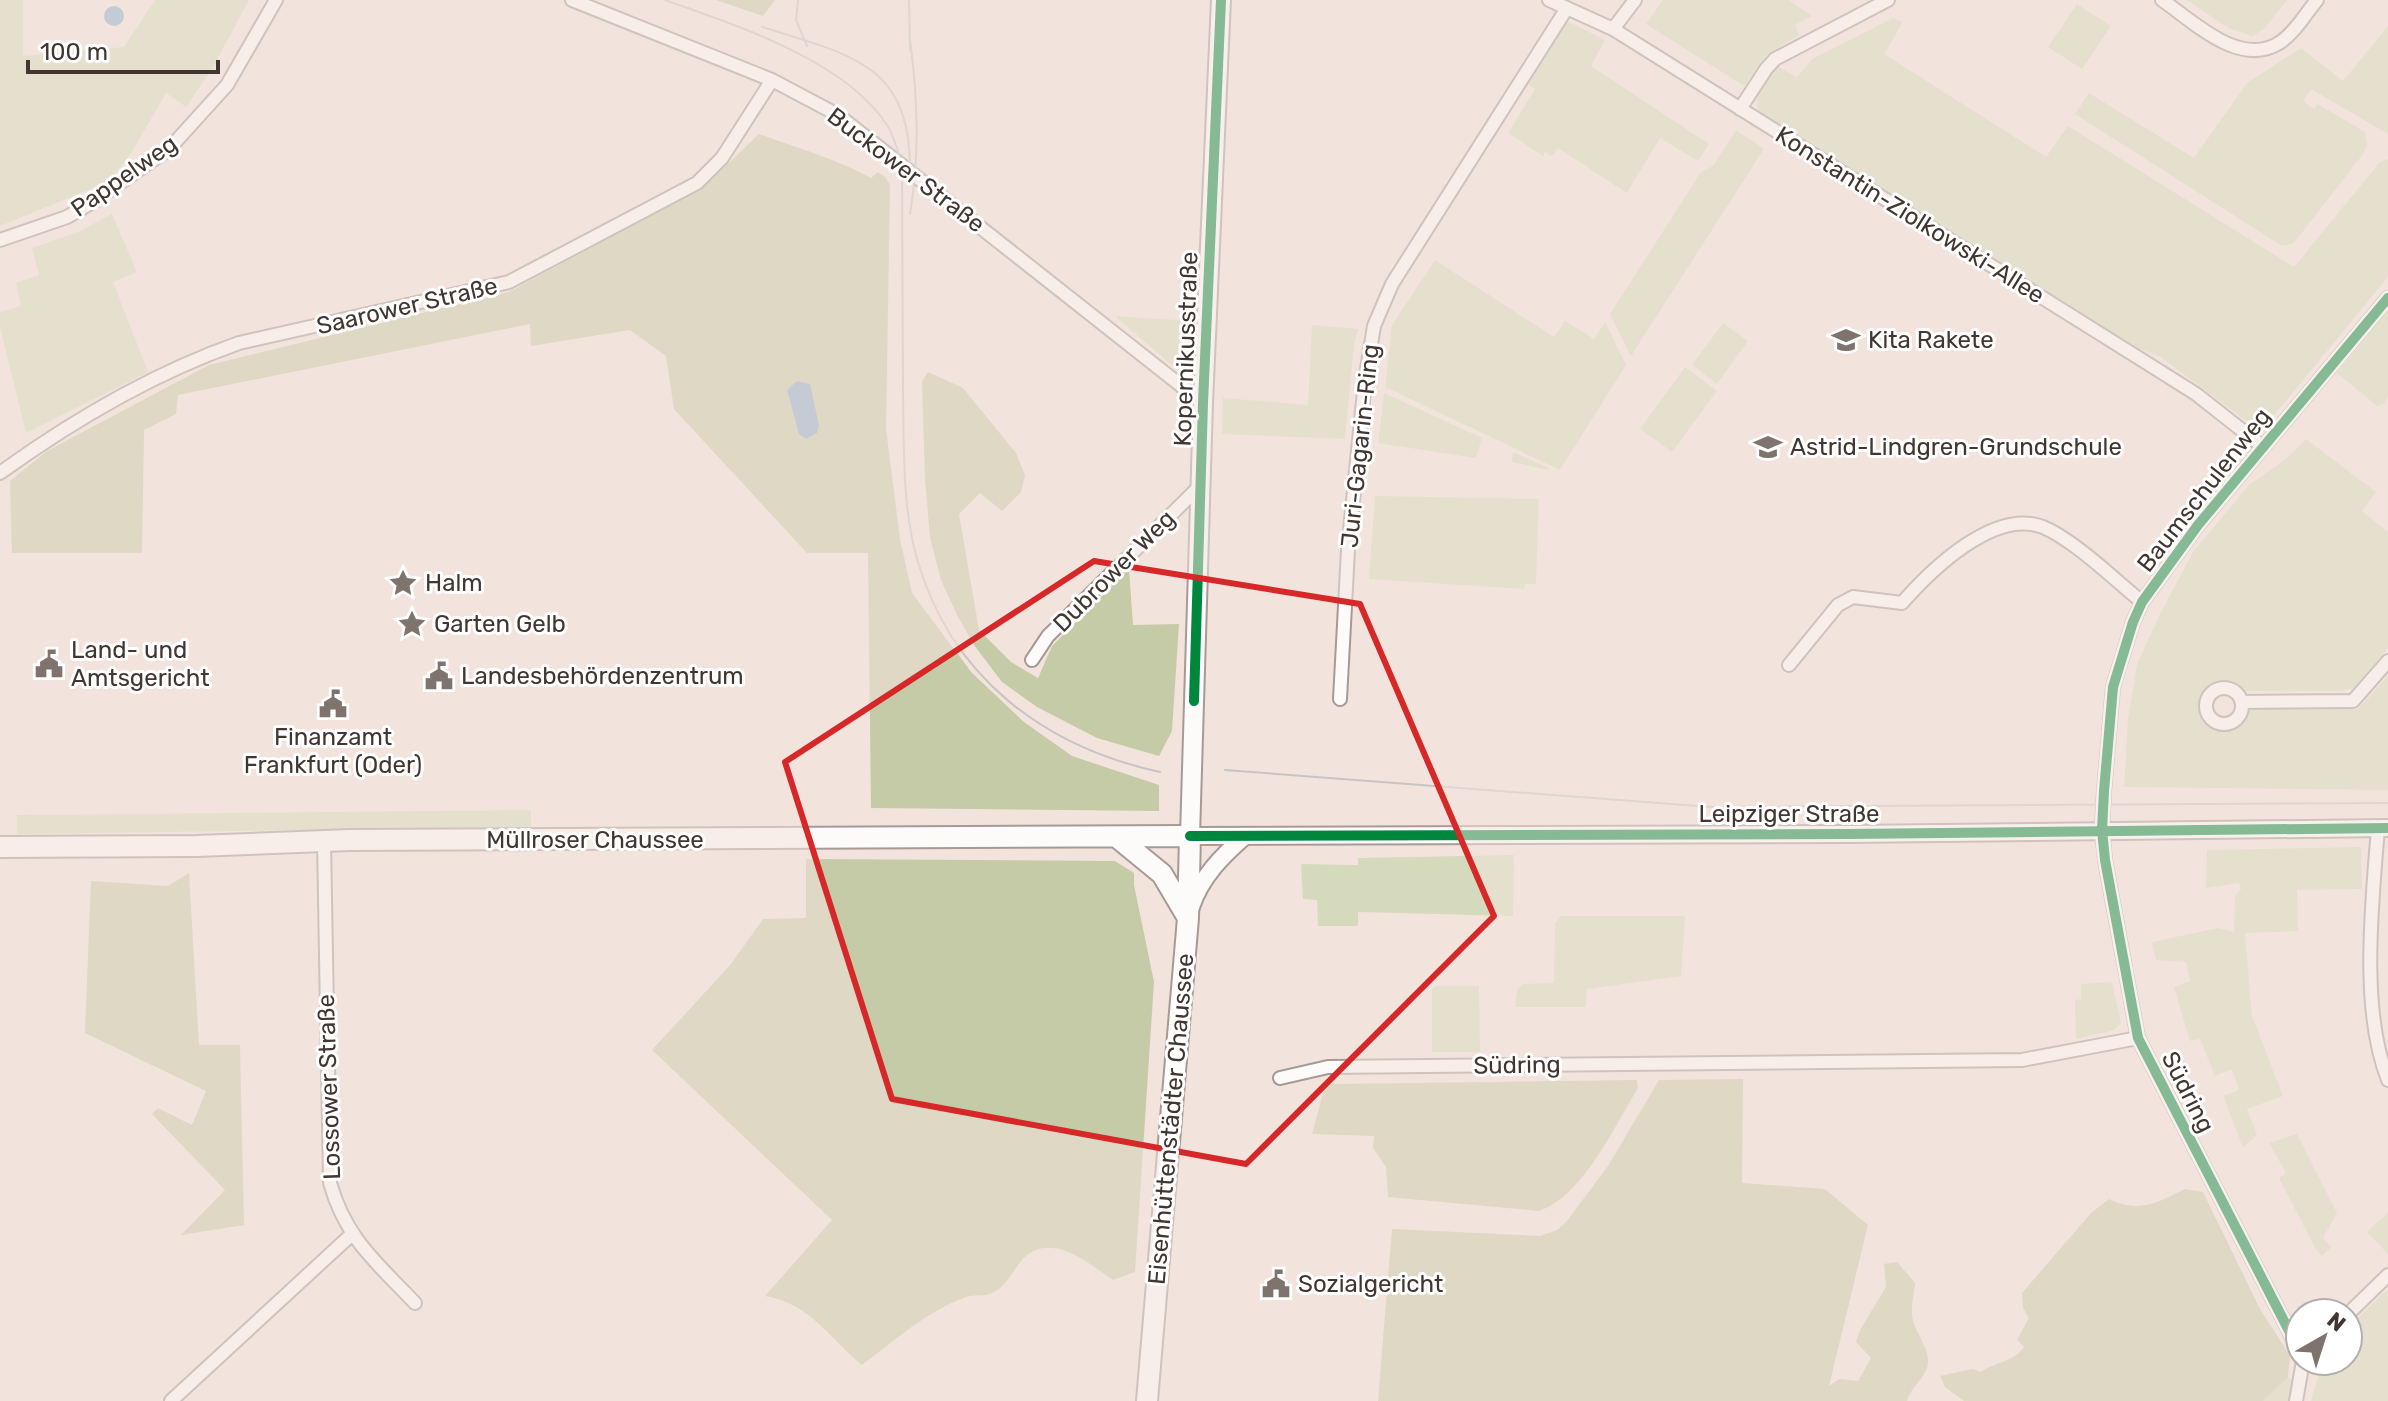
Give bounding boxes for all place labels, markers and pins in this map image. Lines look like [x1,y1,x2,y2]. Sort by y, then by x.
school or university icon: Kita Rakete [1831,325,1861,355]
place label: Kita Rakete [1868,326,1994,354]
school or university icon: Astrid-Lindgren-Grundschule [1753,432,1783,462]
place label: Astrid-Lindgren-Grundschule [1790,433,2122,461]
place icon: Halm [388,568,418,598]
place label: Halm [425,569,483,597]
place icon: Garten Gelb [397,609,427,639]
place label: Garten Gelb [434,610,566,638]
place label: Land- und Amtsgericht [71,636,210,692]
public building icon: Land- und Amtsgericht [34,649,64,679]
public building icon: Landesbehördenzentrum [424,661,454,691]
place label: Landesbehördenzentrum [461,662,744,690]
public building icon: Finanzamt Frankfurt (Oder) [318,689,348,719]
place label: Finanzamt Frankfurt (Oder) [244,723,422,779]
public building icon: Sozialgericht [1261,1269,1291,1299]
place label: Sozialgericht [1298,1270,1443,1298]

